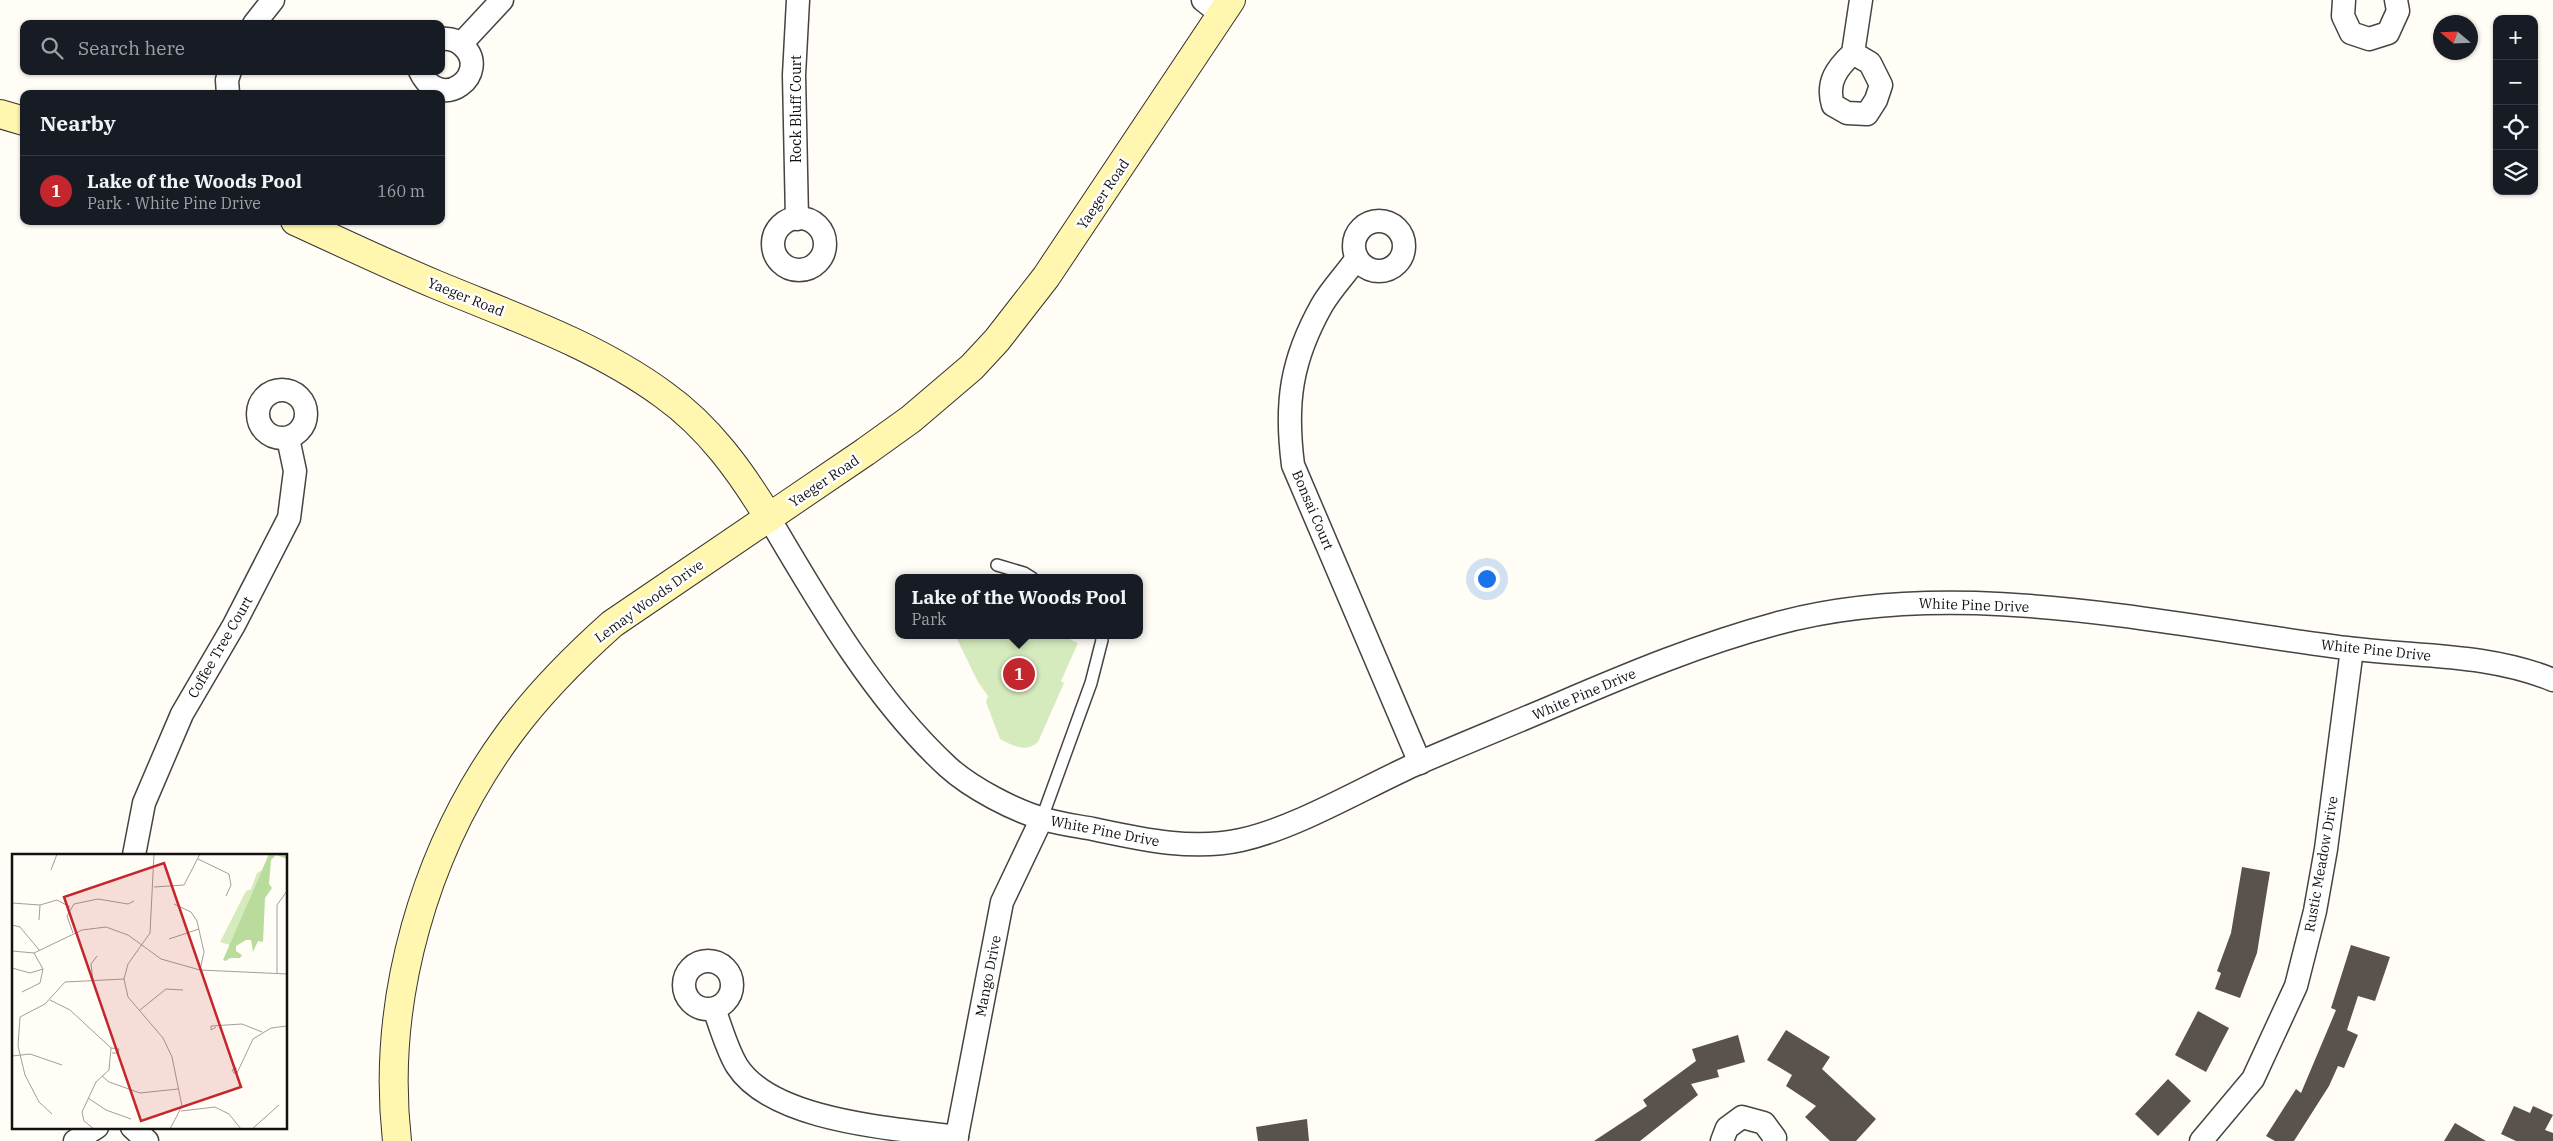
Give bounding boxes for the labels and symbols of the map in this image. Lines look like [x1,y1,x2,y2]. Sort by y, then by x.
north arrow [2433,15,2478,60]
street label: Rock Bluff Court [787,55,805,163]
street label: Yaeger Road [1073,155,1133,233]
street label: Yaeger Road [425,273,507,321]
street label: Yaeger Road [785,451,863,511]
street label: Bonsai Court [1288,467,1338,553]
street label: Lemay Woods Drive [591,555,707,647]
your location [1474,566,1500,592]
street label: Coffee Tree Court [184,593,256,701]
street label: White Pine Drive [1918,594,2030,616]
street label: White Pine Drive [2320,635,2432,665]
pin: 1 [1003,655,1035,693]
street label: White Pine Drive [1530,664,1638,724]
street label: Rustic Meadow Drive [2300,795,2342,933]
street label: White Pine Drive [1049,812,1161,850]
inset map [12,854,288,1128]
street label: Mango Drive [971,934,1005,1018]

